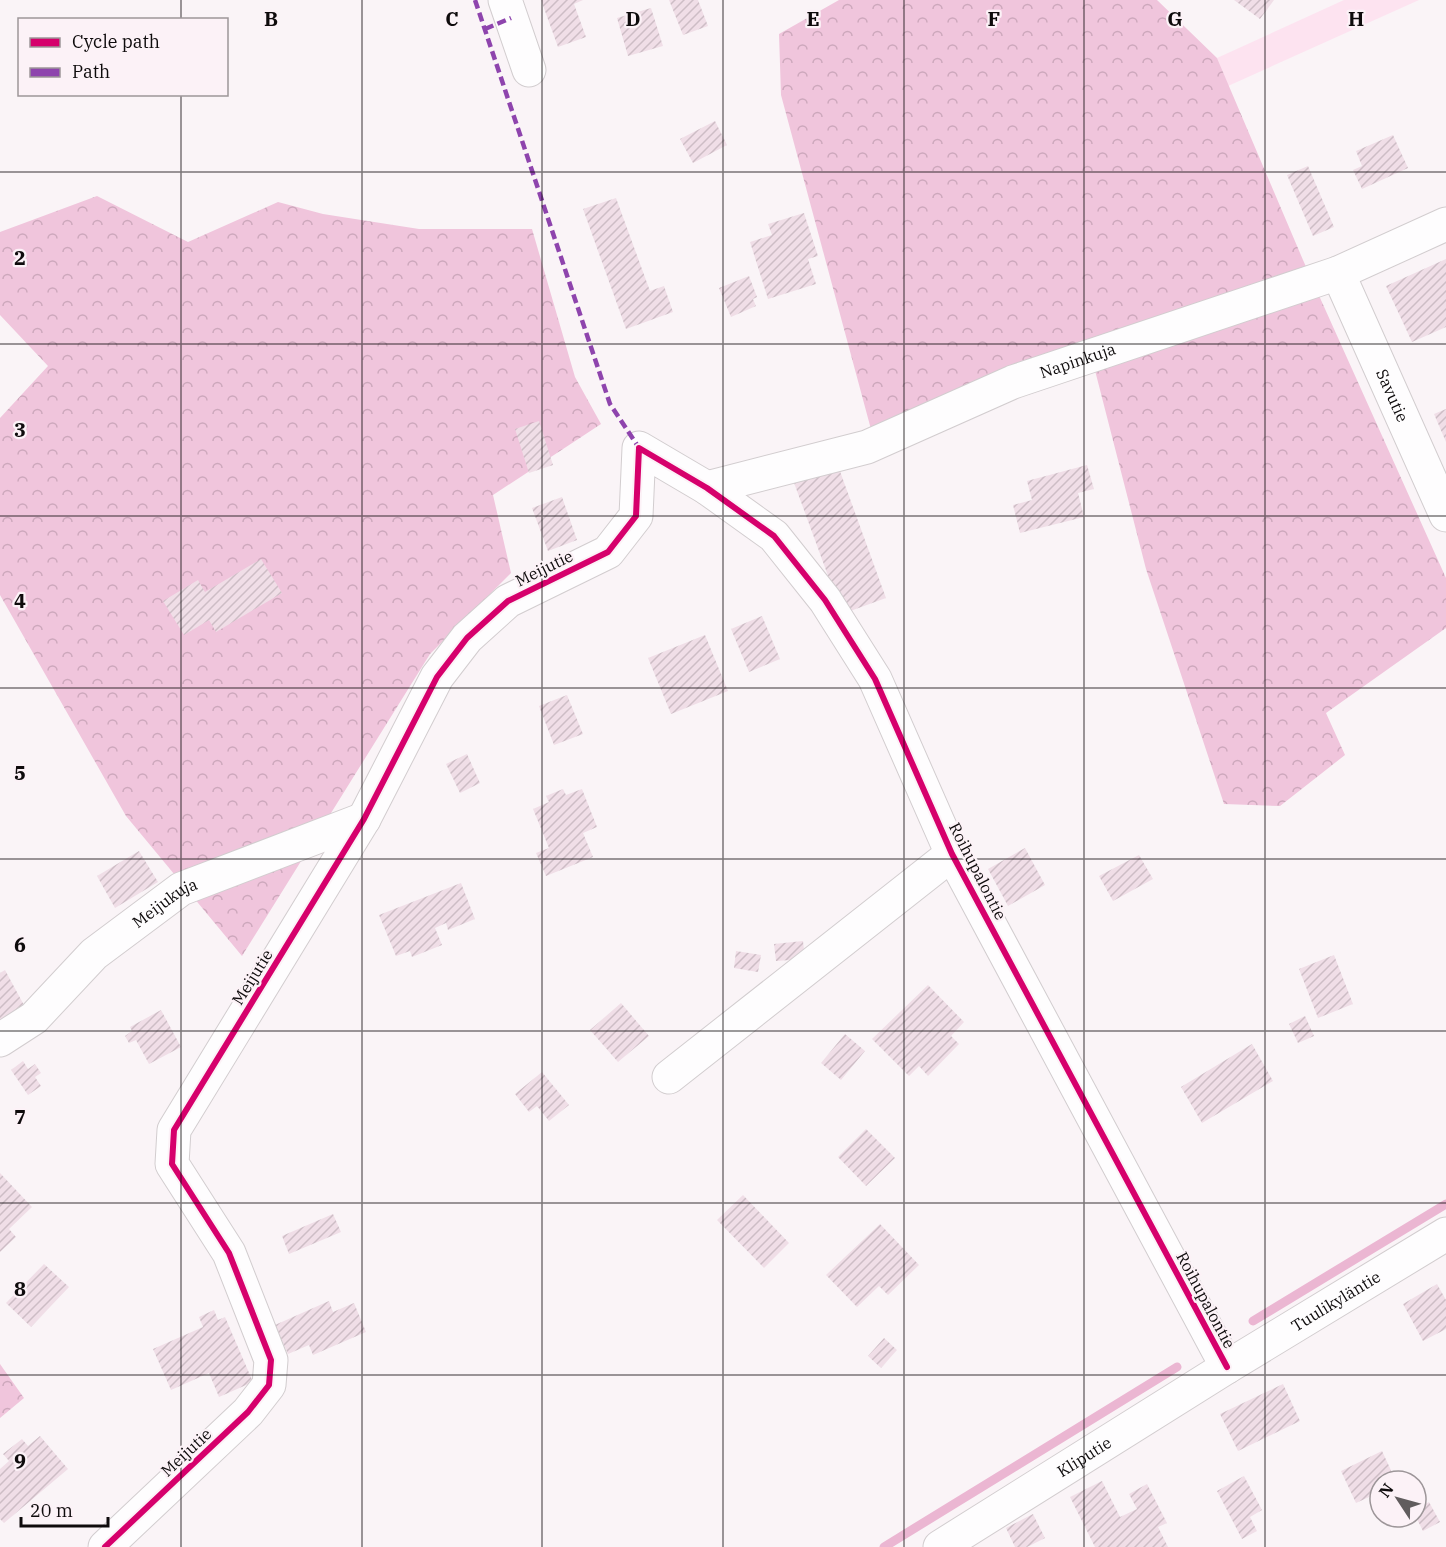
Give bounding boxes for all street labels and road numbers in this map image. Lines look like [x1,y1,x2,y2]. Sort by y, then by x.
street label: Napinkuja [1037,338,1118,382]
street label: Savutie [1372,366,1413,425]
street label: Meijutie [512,546,576,590]
street label: Roihupalontie [945,819,1011,923]
street label: Meijukuja [128,874,200,932]
street label: Meijutie [227,946,277,1008]
street label: Roihupalontie [1172,1248,1240,1352]
street label: Tuulikyläntie [1287,1266,1384,1336]
street label: Meijutie [157,1424,215,1480]
street label: Kliputie [1053,1432,1115,1481]

